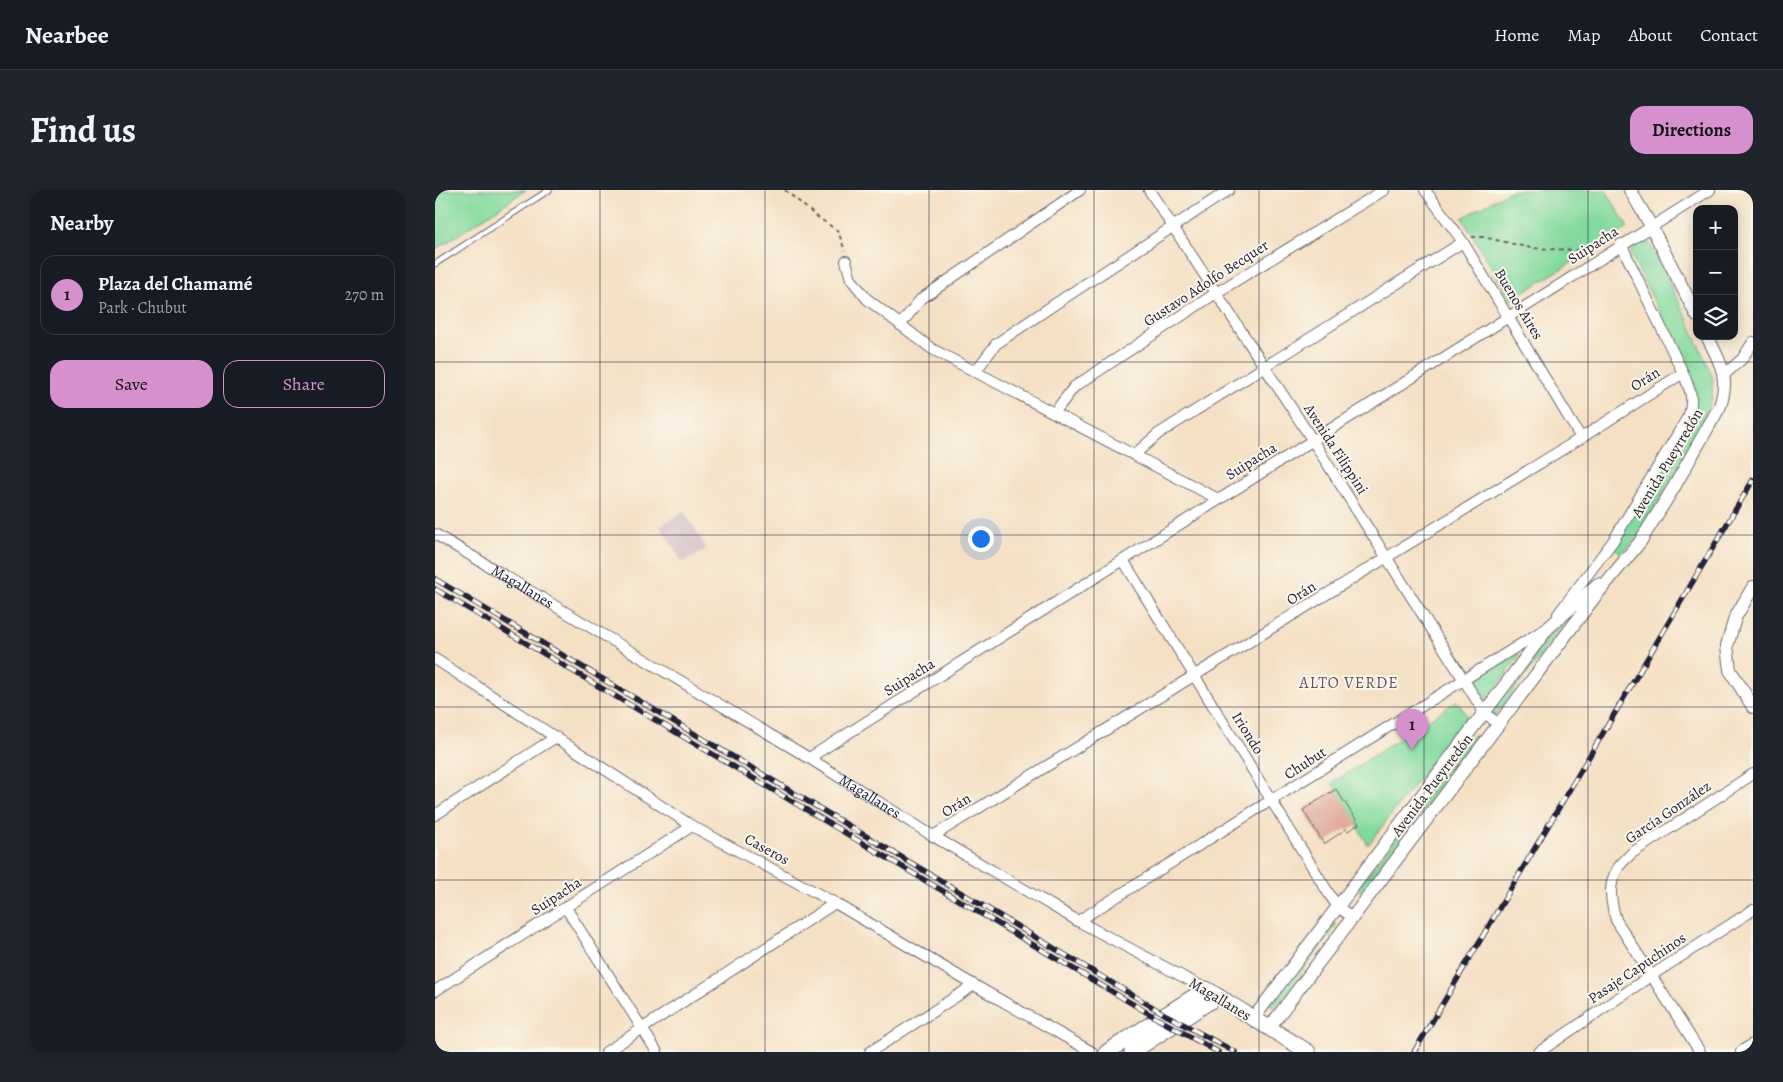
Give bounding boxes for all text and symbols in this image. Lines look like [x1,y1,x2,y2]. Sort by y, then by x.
text: Nearbee [25,19,109,51]
text: Home [1494,23,1539,47]
text: Map [1567,23,1600,47]
text: About [1628,23,1672,47]
text: Contact [1700,23,1758,47]
text: Find us [30,106,136,154]
button: Directions [1630,106,1753,154]
map controls [1693,205,1738,340]
button: + [1693,205,1738,250]
text: Nearby [50,209,113,237]
street label: Suipacha [1564,221,1622,269]
street label: Gustavo Adolfo Becquer [1140,235,1273,331]
button: − [1693,250,1738,295]
street label: Buenos Aires [1490,265,1548,343]
text: Plaza del Chamamé [98,271,253,297]
text: 1 [64,284,70,306]
text: 270 m [345,284,384,306]
button: layers [1693,295,1738,340]
text: Park · Chubut [98,297,187,319]
button: Save [50,360,213,408]
button: Share [223,360,385,408]
street label: Orán [1626,362,1664,396]
street label: Avenida Filippini [1299,399,1373,498]
street label: Avenida Pueyrredón [1626,405,1707,522]
street label: Suipacha [1222,438,1280,484]
your location [968,526,994,552]
street label: Magallanes [488,560,557,613]
street label: Orán [1282,576,1320,610]
street label: Suipacha [880,654,938,700]
district label: ALTO VERDE [1298,672,1399,694]
street label: Iriondo [1227,708,1269,758]
pin: 1 [1396,709,1428,750]
street label: Avenida Pueyrredón [1386,730,1477,841]
street label: Chubut [1280,742,1330,784]
street label: Magallanes [835,769,905,823]
street label: García González [1621,776,1715,848]
street label: Orán [937,788,975,822]
street label: Caseros [741,829,793,869]
street label: Suipacha [527,872,585,920]
street label: Pasaje Capuchinos [1584,928,1690,1008]
street label: Magallanes [1185,973,1255,1025]

